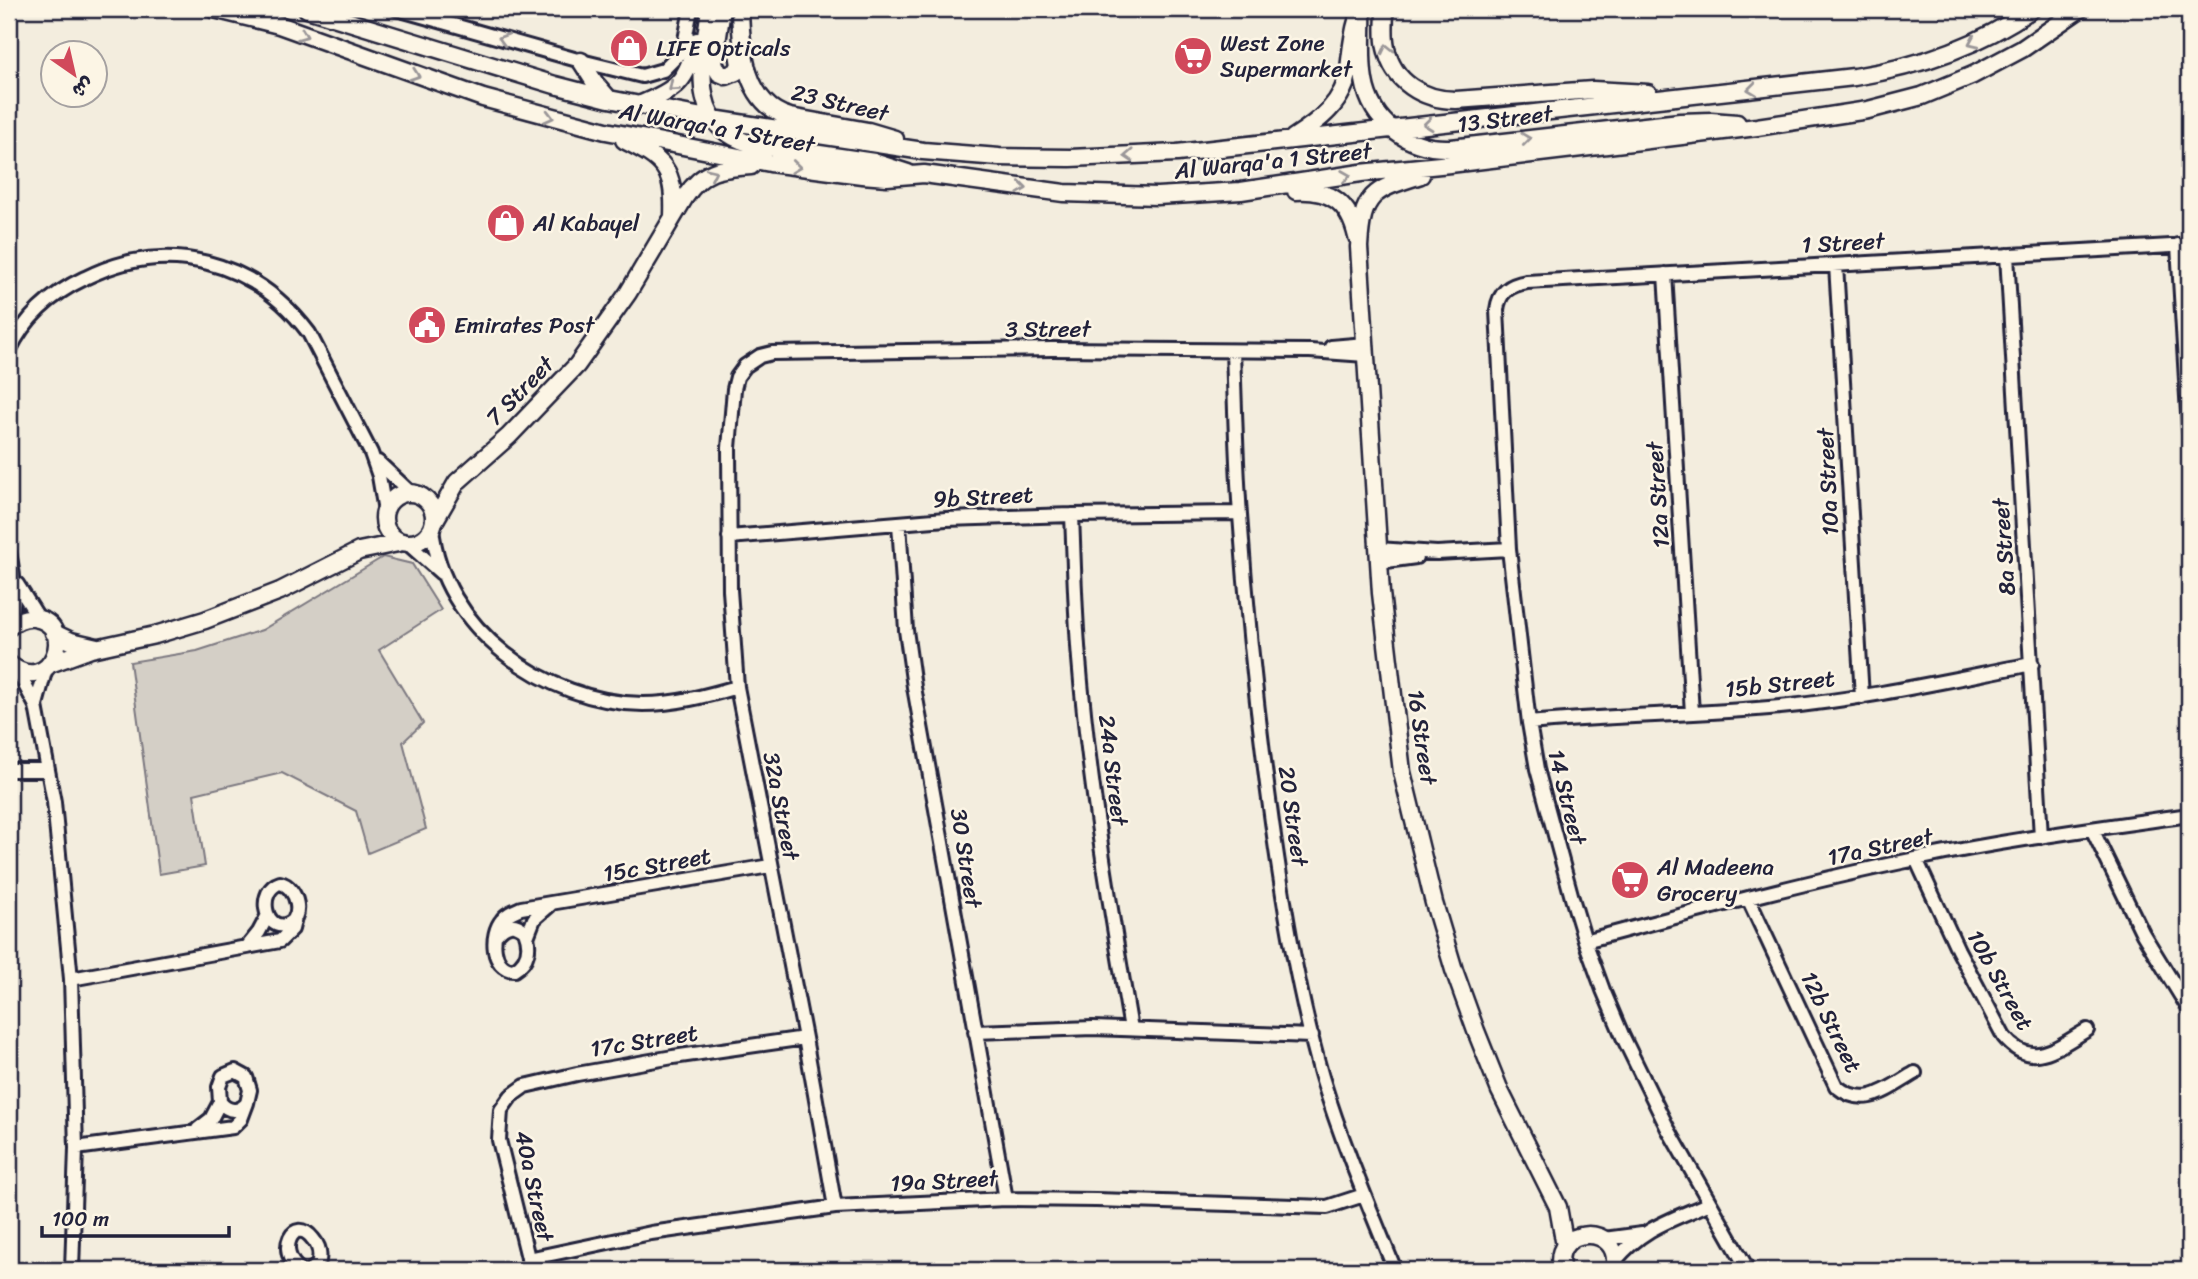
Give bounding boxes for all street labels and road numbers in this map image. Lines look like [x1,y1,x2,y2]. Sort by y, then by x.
street label: 23 Street [787,72,894,134]
street label: Al Warqa'a 1 Street [615,90,820,166]
street label: 13 Street [1455,93,1557,145]
street label: Al Warqa'a 1 Street [1171,130,1375,192]
street label: 1 Street [1801,220,1887,266]
street label: 3 Street [1005,309,1092,350]
street label: 7 Street [475,345,566,436]
street label: 10a Street [1805,425,1851,537]
street label: 12a Street [1634,439,1682,550]
street label: 9b Street [932,474,1034,520]
street label: 8a Street [1980,495,2028,597]
street label: 15b Street [1723,658,1837,710]
street label: 16 Street [1395,687,1449,789]
street label: 24a Street [1086,712,1140,829]
street label: 14 Street [1535,745,1599,851]
street label: 32a Street [750,748,812,865]
street label: 20 Street [1266,763,1321,870]
street label: 30 Street [938,805,994,912]
street label: 17a Street [1824,816,1938,878]
street label: 15c Street [600,835,714,895]
street label: 10b Street [1955,922,2045,1038]
street label: 12b Street [1789,964,1873,1080]
street label: 17c Street [587,1012,701,1070]
street label: 40a Street [502,1127,566,1247]
street label: 19a Street [889,1158,1001,1204]

